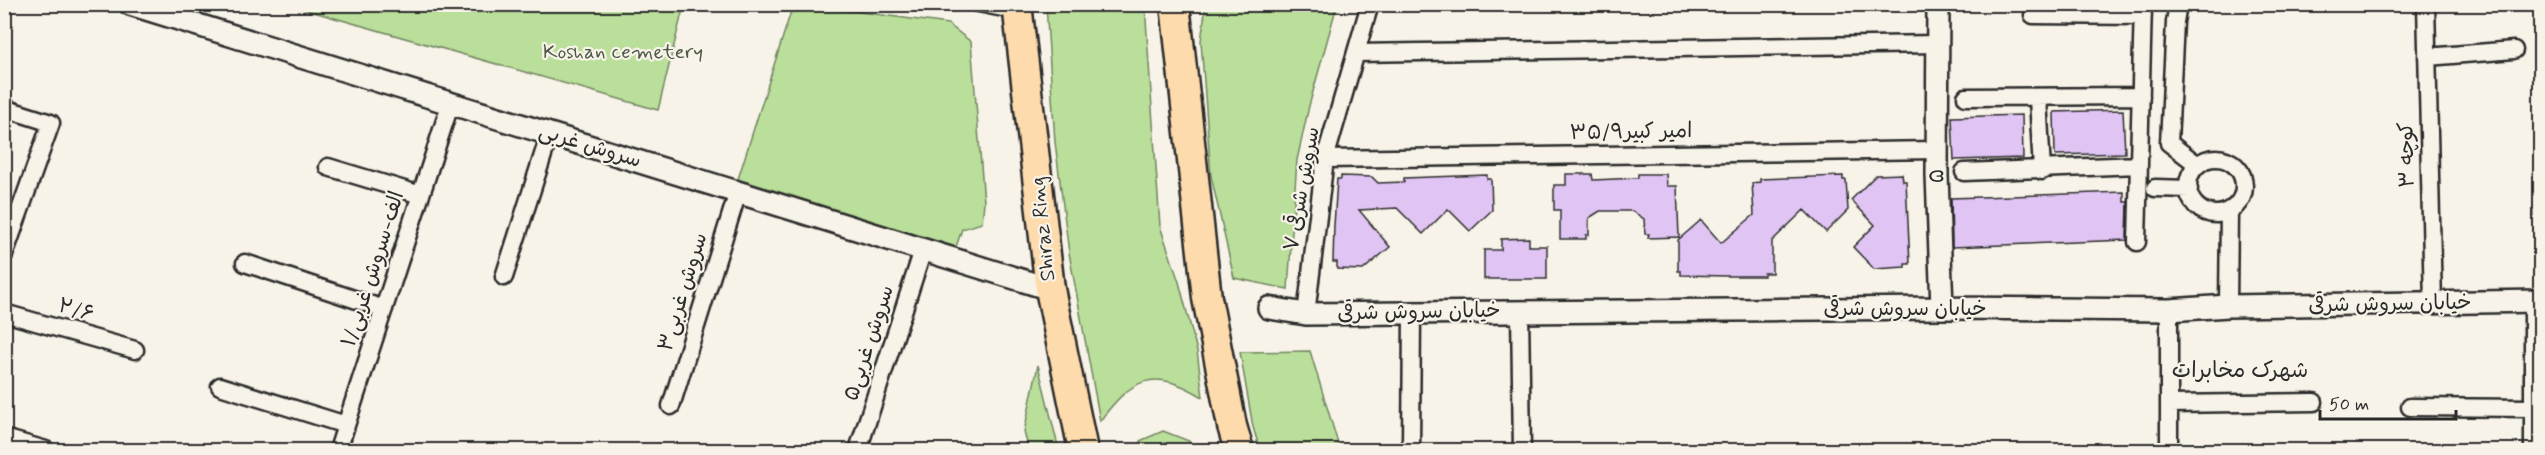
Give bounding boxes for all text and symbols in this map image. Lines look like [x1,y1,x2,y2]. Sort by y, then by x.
park label: Koshan cemetery [543,38,703,66]
street label: سروش غربی [535,117,645,175]
street label: امیر کبیر۳۵/۹ [1569,117,1693,147]
street label: کوچه ۳ [2392,122,2422,188]
street label: سروش شرقی ۷ [1277,125,1327,253]
street label: ۵ [1923,168,1951,184]
street label: Shiraz Ring [1024,175,1062,283]
street label: ۱/الف-سروش غربی [335,188,411,350]
street label: سروش غربی۳ [652,229,714,355]
street label: سروش غربی۵ [837,282,901,404]
street label: خیابان سروش شرقی [2308,289,2472,319]
street label: ۲/۶ [55,292,97,328]
street label: خیابان سروش شرقی [1823,295,1987,323]
street label: خیابان سروش شرقی [1337,297,1501,327]
district label: شهرک مخابرات [2172,357,2308,385]
scale bar [2320,383,2456,421]
text: 50 m [2329,393,2369,417]

